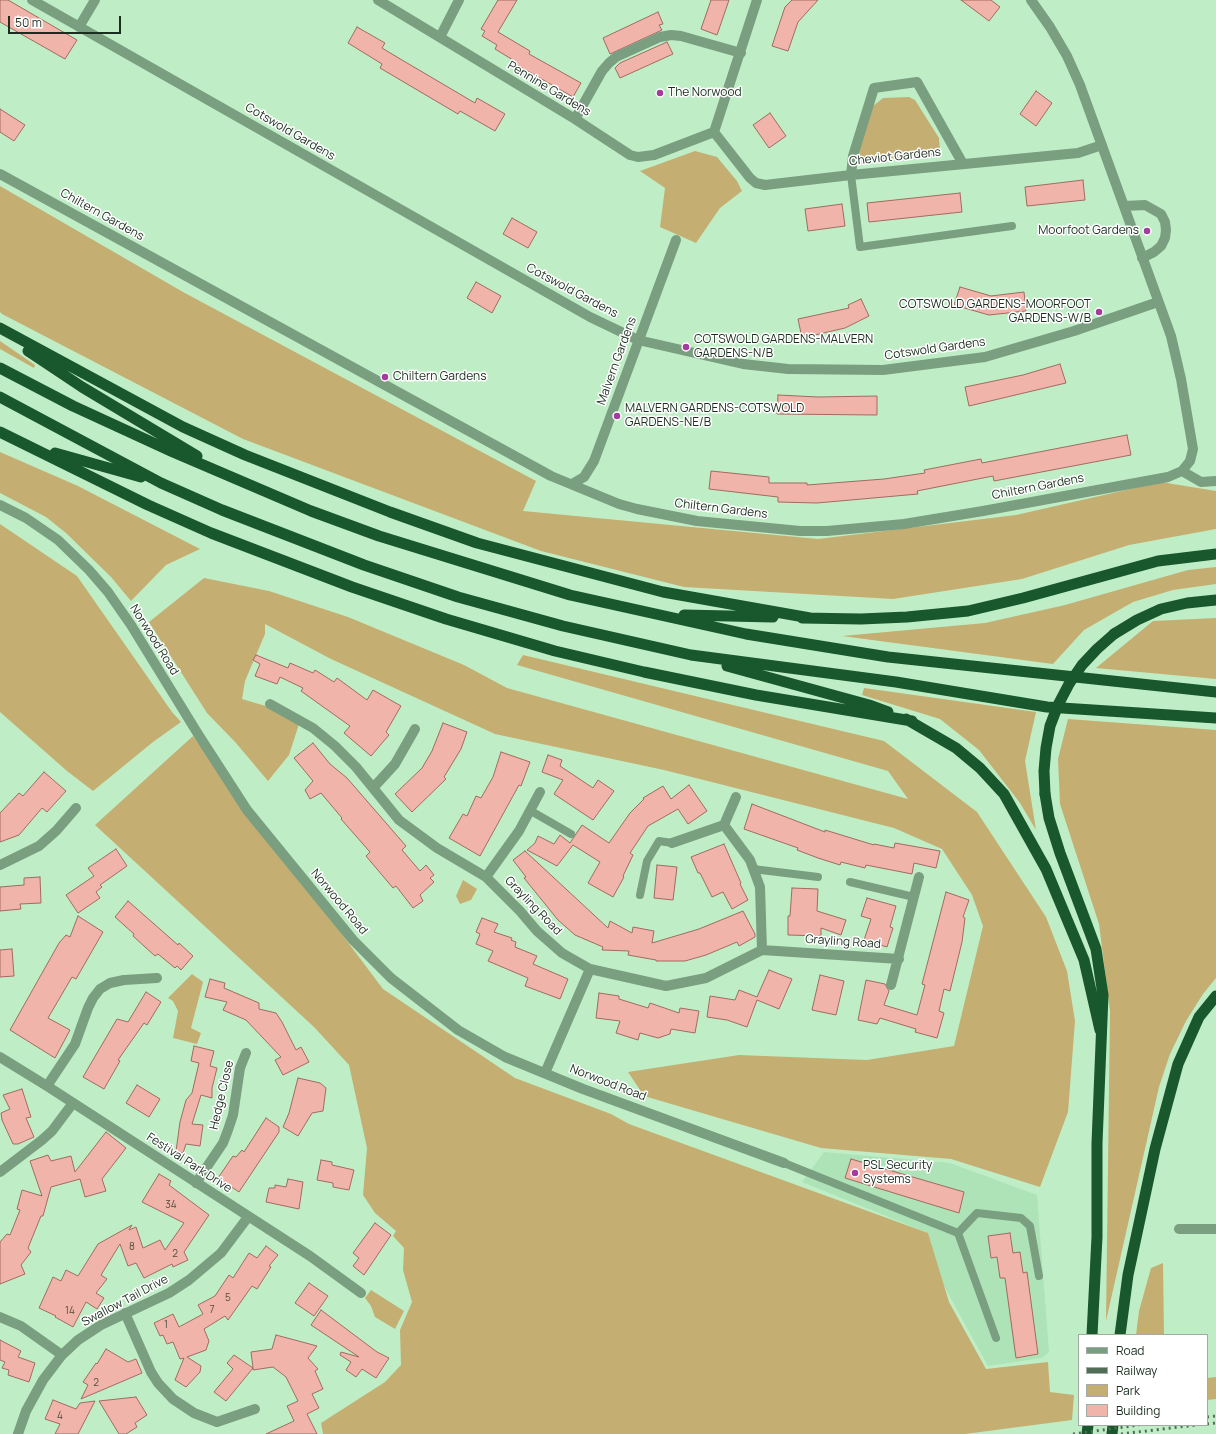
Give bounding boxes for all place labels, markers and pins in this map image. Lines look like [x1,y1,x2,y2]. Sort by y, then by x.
place label: The Norwood [668,86,742,100]
marker: The Norwood [655,88,665,98]
place label: Moorfoot Gardens [1038,224,1139,238]
marker: Moorfoot Gardens [1142,226,1152,236]
place label: COTSWOLD GARDENS-MOORFOOT GARDENS-W/B [899,298,1091,326]
marker: COTSWOLD GARDENS-MOORFOOT GARDENS-W/B [1094,307,1104,317]
place label: COTSWOLD GARDENS-MALVERN GARDENS-N/B [694,333,873,361]
marker: COTSWOLD GARDENS-MALVERN GARDENS-N/B [681,342,691,352]
place label: Chiltern Gardens [393,370,486,384]
marker: Chiltern Gardens [380,372,390,382]
place label: MALVERN GARDENS-COTSWOLD GARDENS-NE/B [625,402,804,430]
marker: MALVERN GARDENS-COTSWOLD GARDENS-NE/B [612,411,622,421]
place label: PSL Security Systems [863,1159,932,1187]
marker: PSL Security Systems [850,1168,860,1178]

